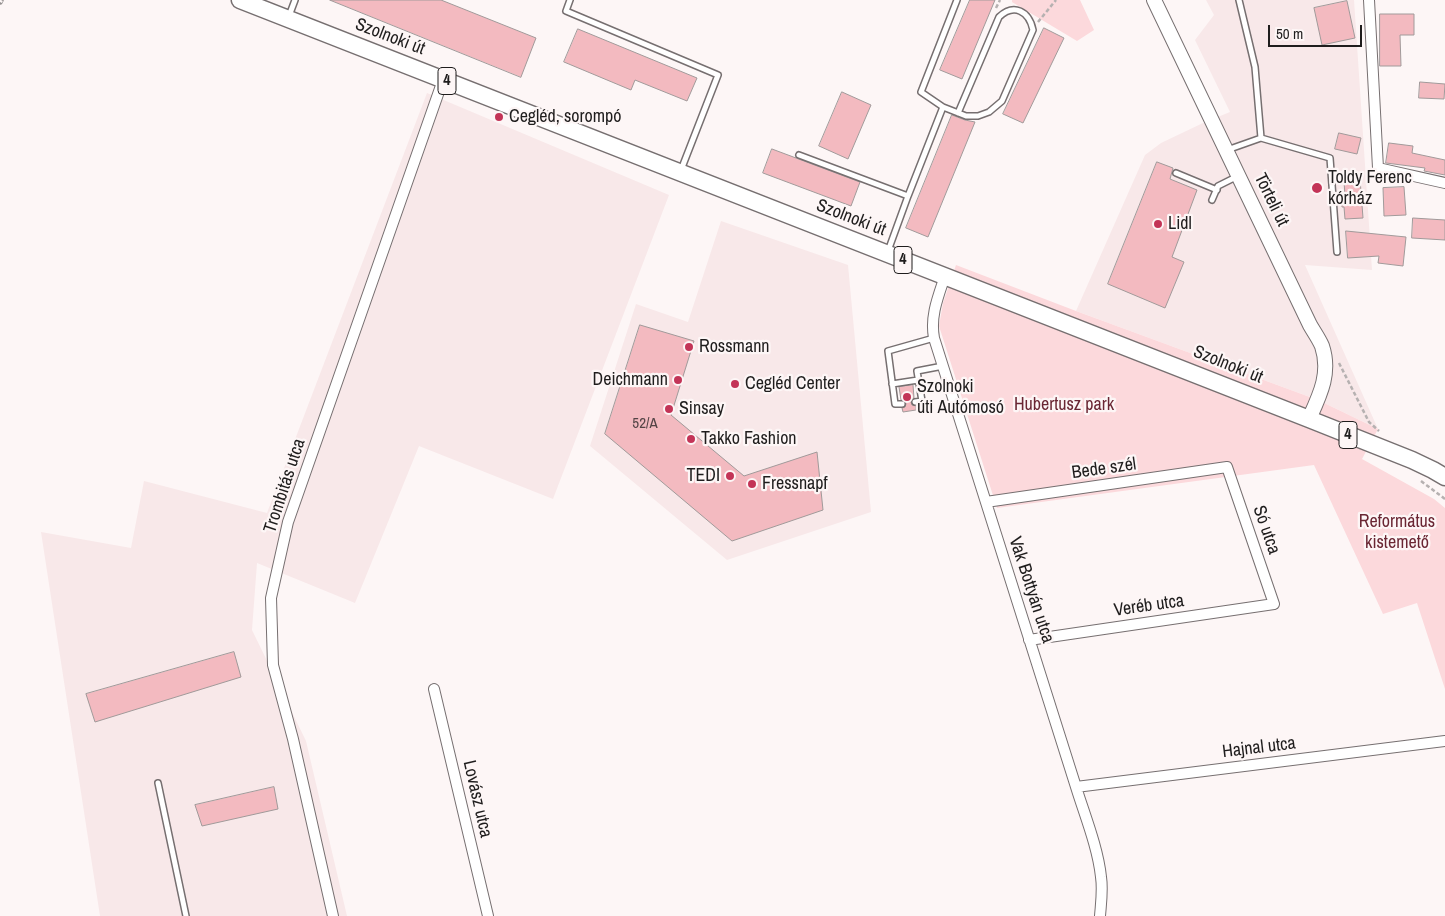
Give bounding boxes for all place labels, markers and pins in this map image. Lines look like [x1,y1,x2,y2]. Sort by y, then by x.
place label: Cegléd, sorompó [509,106,621,128]
marker: Cegléd, sorompó [493,111,505,123]
place label: Toldy Ferenc kórház [1328,167,1412,210]
marker: Toldy Ferenc kórház [1310,181,1324,195]
place label: Lidl [1168,213,1192,235]
marker: Lidl [1152,218,1164,230]
place label: Rossmann [699,336,770,358]
marker: Rossmann [683,341,695,353]
place label: Deichmann [593,369,668,391]
place label: Cegléd Center [745,373,840,395]
marker: Deichmann [672,374,684,386]
place label: Szolnoki úti Autómosó [917,376,1004,418]
marker: Cegléd Center [729,378,741,390]
marker: Szolnoki úti Autómosó [901,391,913,403]
place label: Sinsay [679,398,724,420]
marker: Sinsay [663,403,675,415]
place label: Takko Fashion [701,428,797,450]
marker: Takko Fashion [685,433,697,445]
place label: TEDI [686,465,720,487]
marker: TEDI [724,470,736,482]
place label: Fressnapf [762,473,828,495]
marker: Fressnapf [746,478,758,490]

